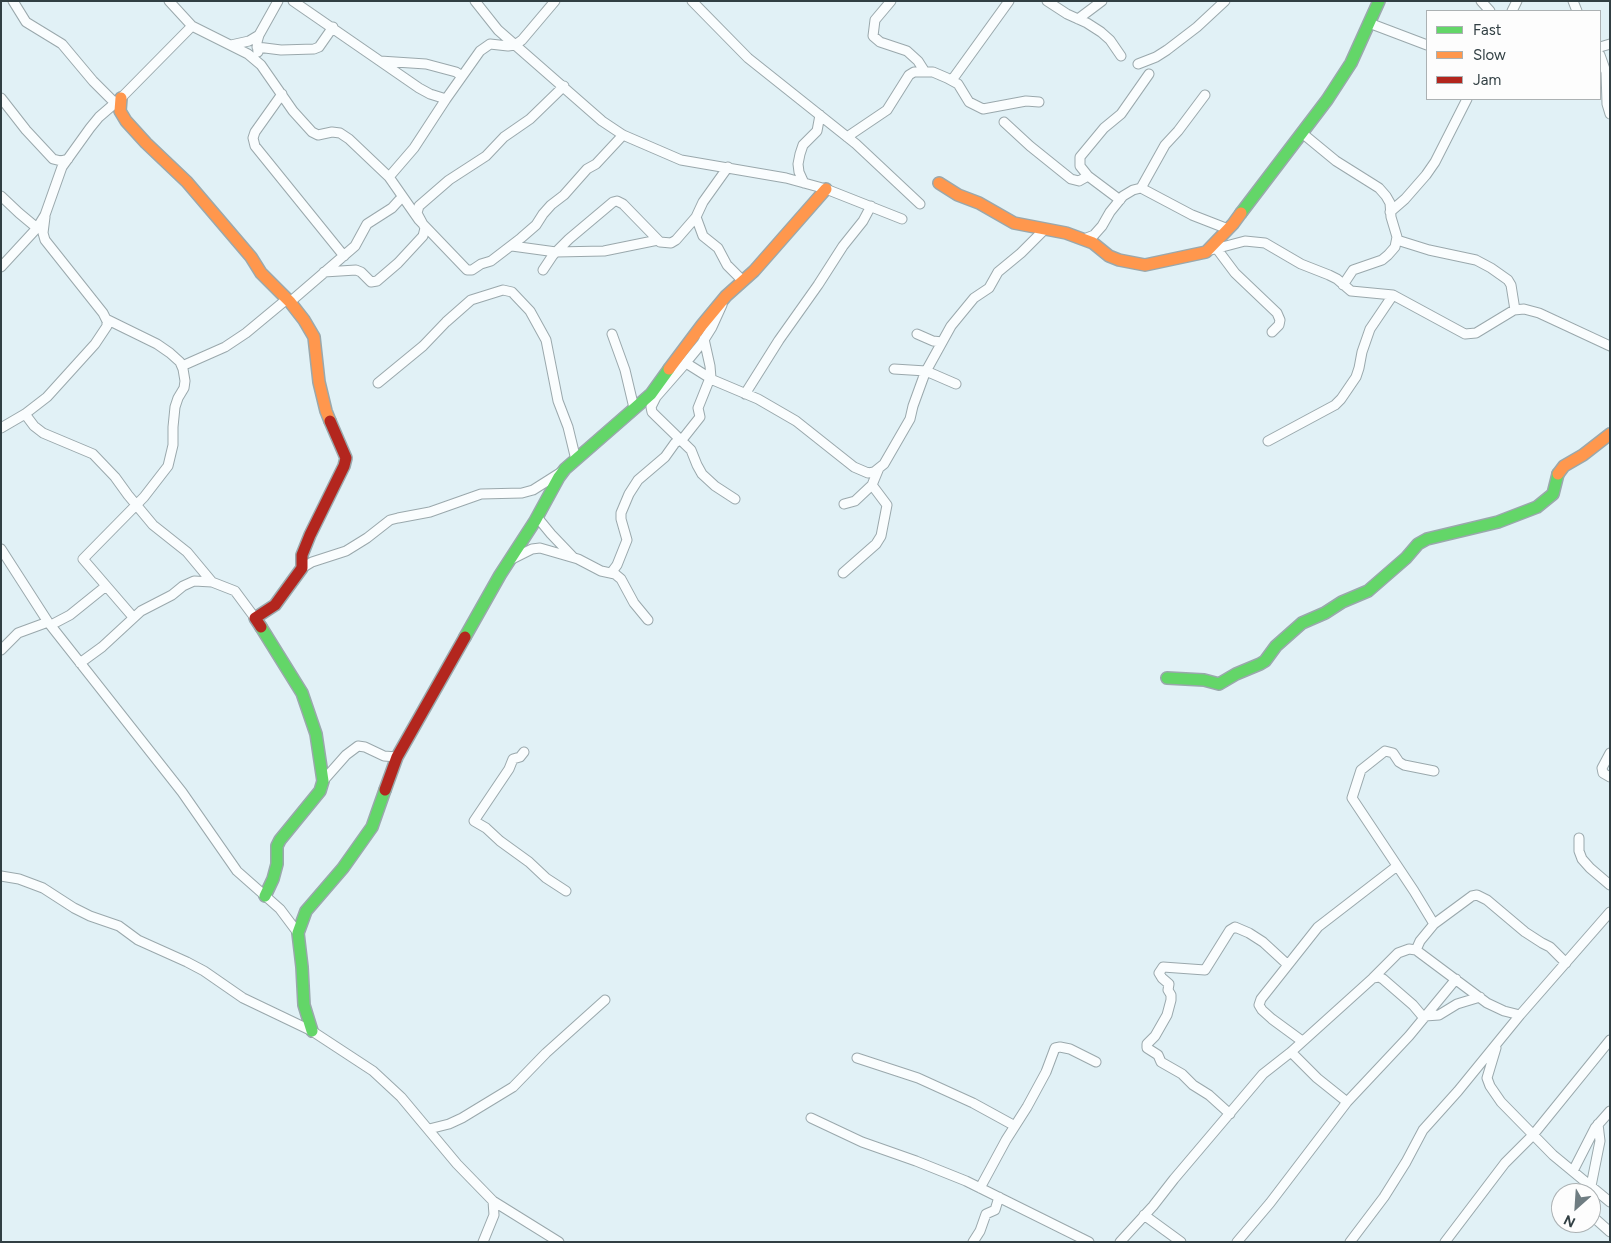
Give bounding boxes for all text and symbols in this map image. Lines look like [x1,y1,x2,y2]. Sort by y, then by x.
legend [1426,10,1601,100]
text: Fast [1473,21,1501,39]
text: Slow [1473,46,1506,64]
text: Jam [1473,71,1501,89]
north arrow [1551,1183,1601,1233]
text: N [1561,1211,1578,1231]

